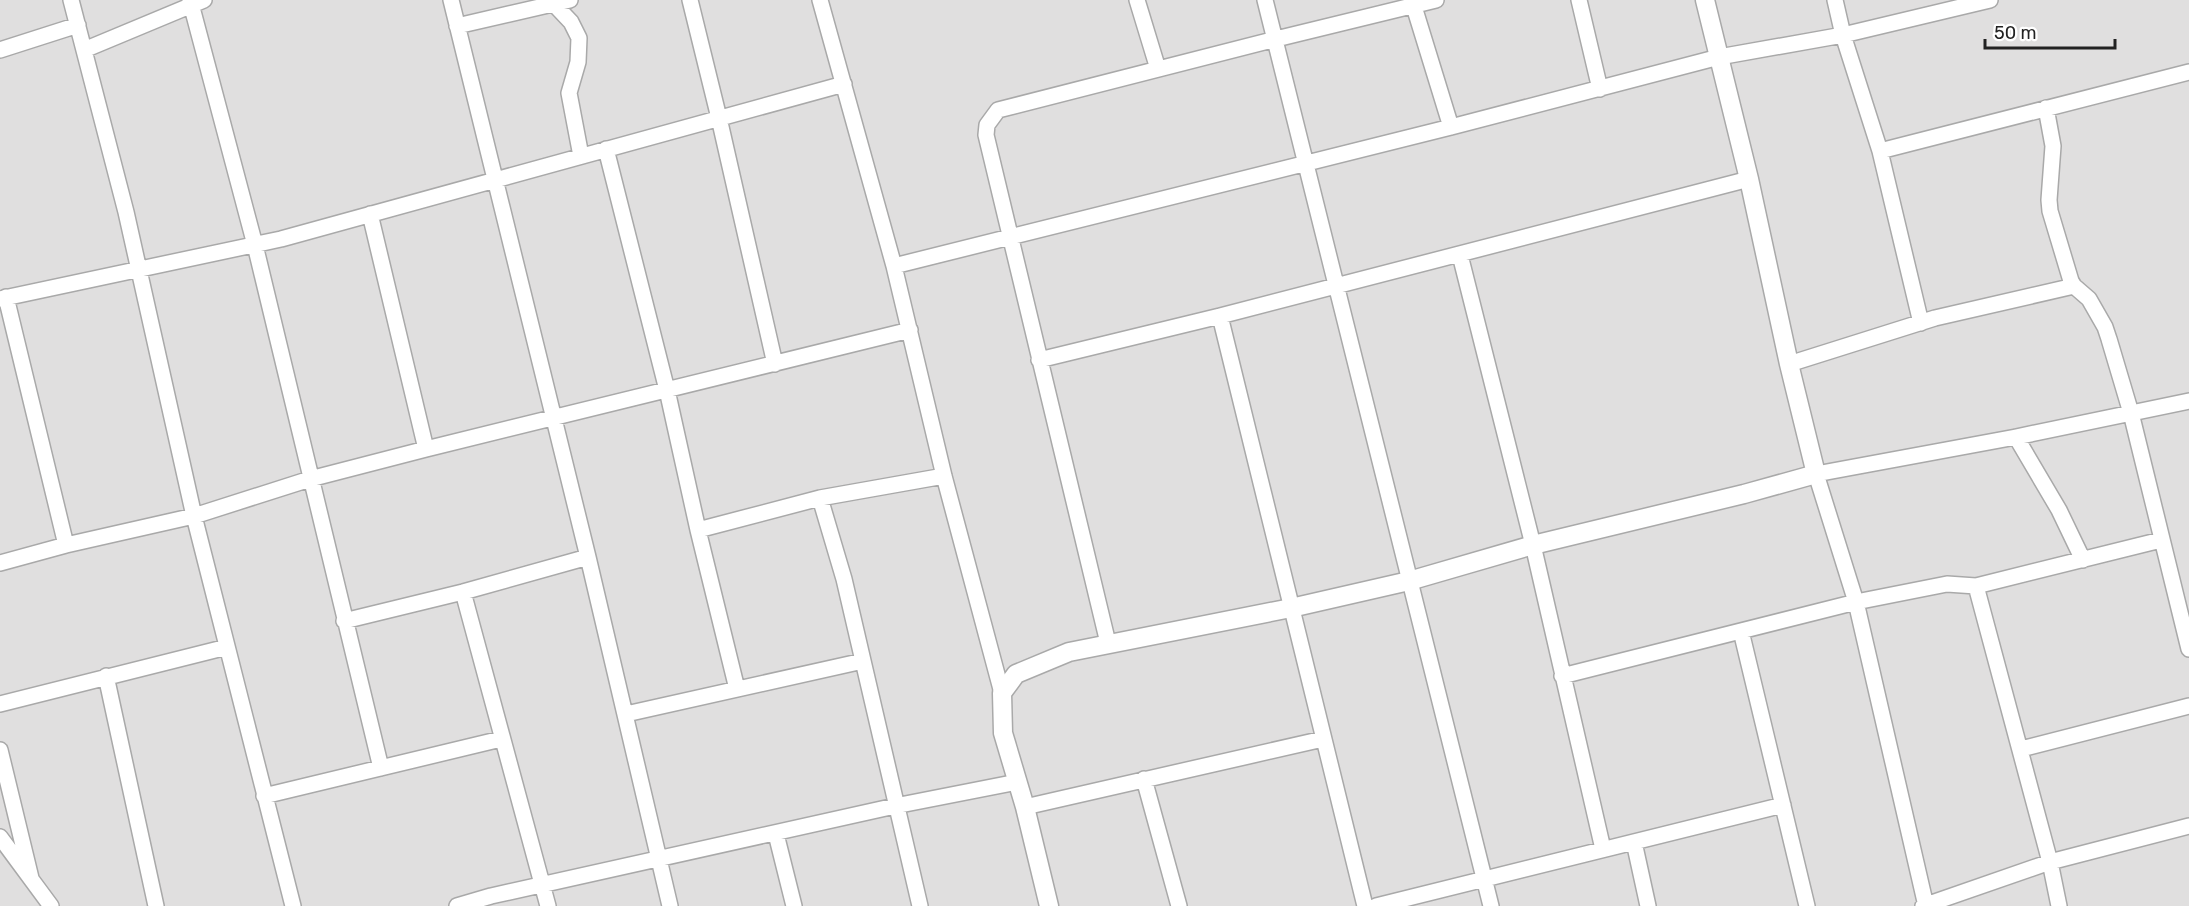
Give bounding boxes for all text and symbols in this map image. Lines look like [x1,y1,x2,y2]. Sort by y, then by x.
scale bar [1985,12,2116,50]
text: 50 m [1994,22,2037,44]

